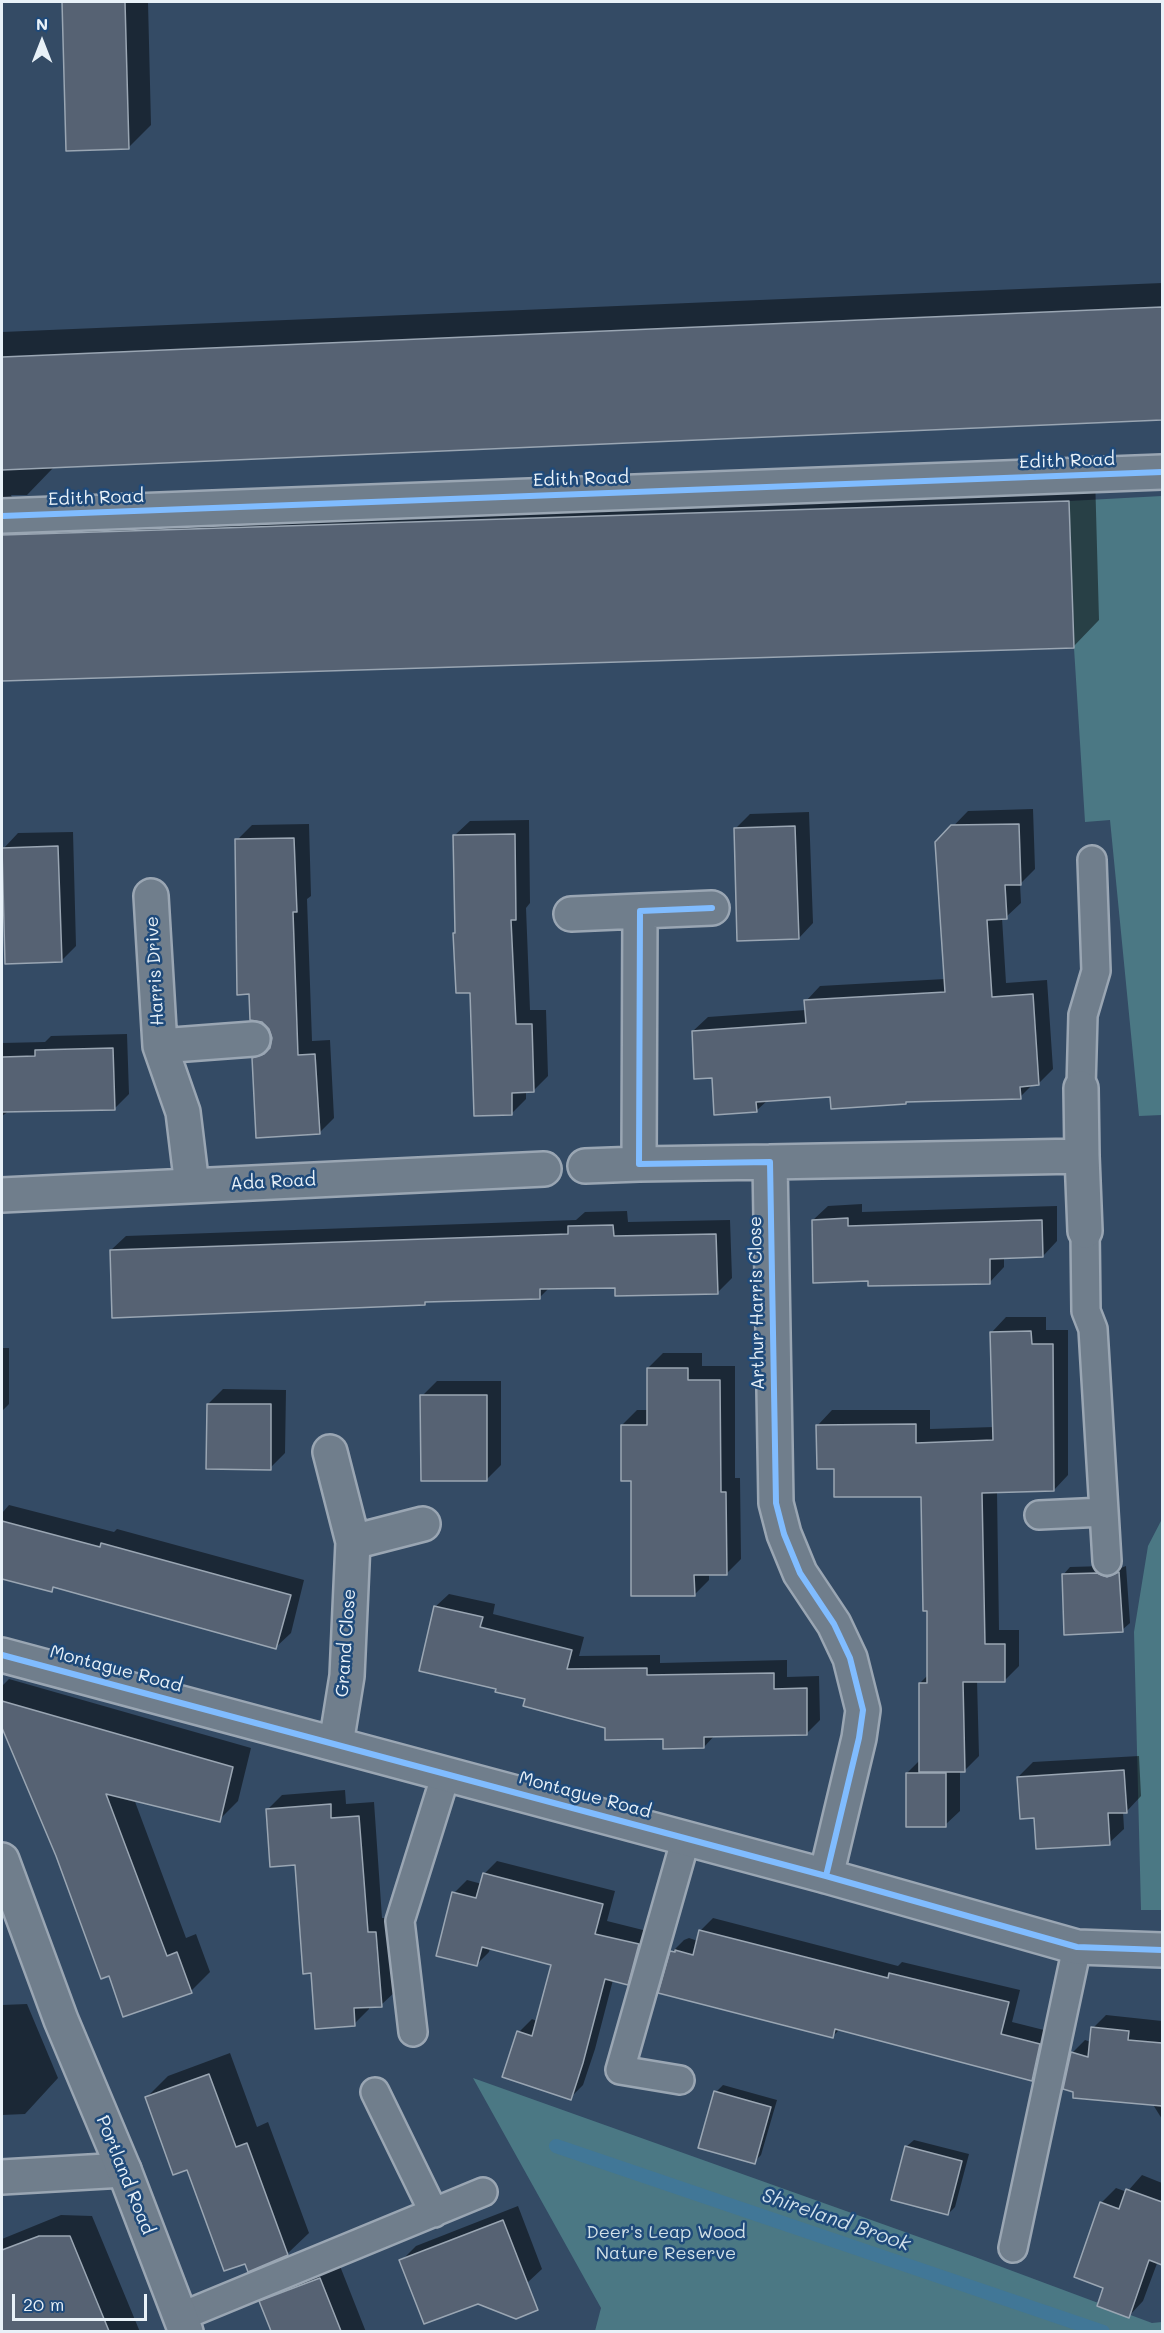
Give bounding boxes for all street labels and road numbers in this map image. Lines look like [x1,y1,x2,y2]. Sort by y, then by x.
street label: Edith Road [1019,449,1115,473]
street label: Edith Road [533,467,629,491]
street label: Edith Road [48,486,144,510]
street label: Harris Drive [141,916,169,1026]
street label: Ada Road [230,1169,316,1195]
street label: Arthur Harris Close [745,1216,769,1390]
street label: Grand Close [331,1588,361,1698]
street label: Montague Road [47,1641,185,1697]
street label: Montague Road [516,1767,654,1823]
street label: Portland Road [91,2112,159,2238]

